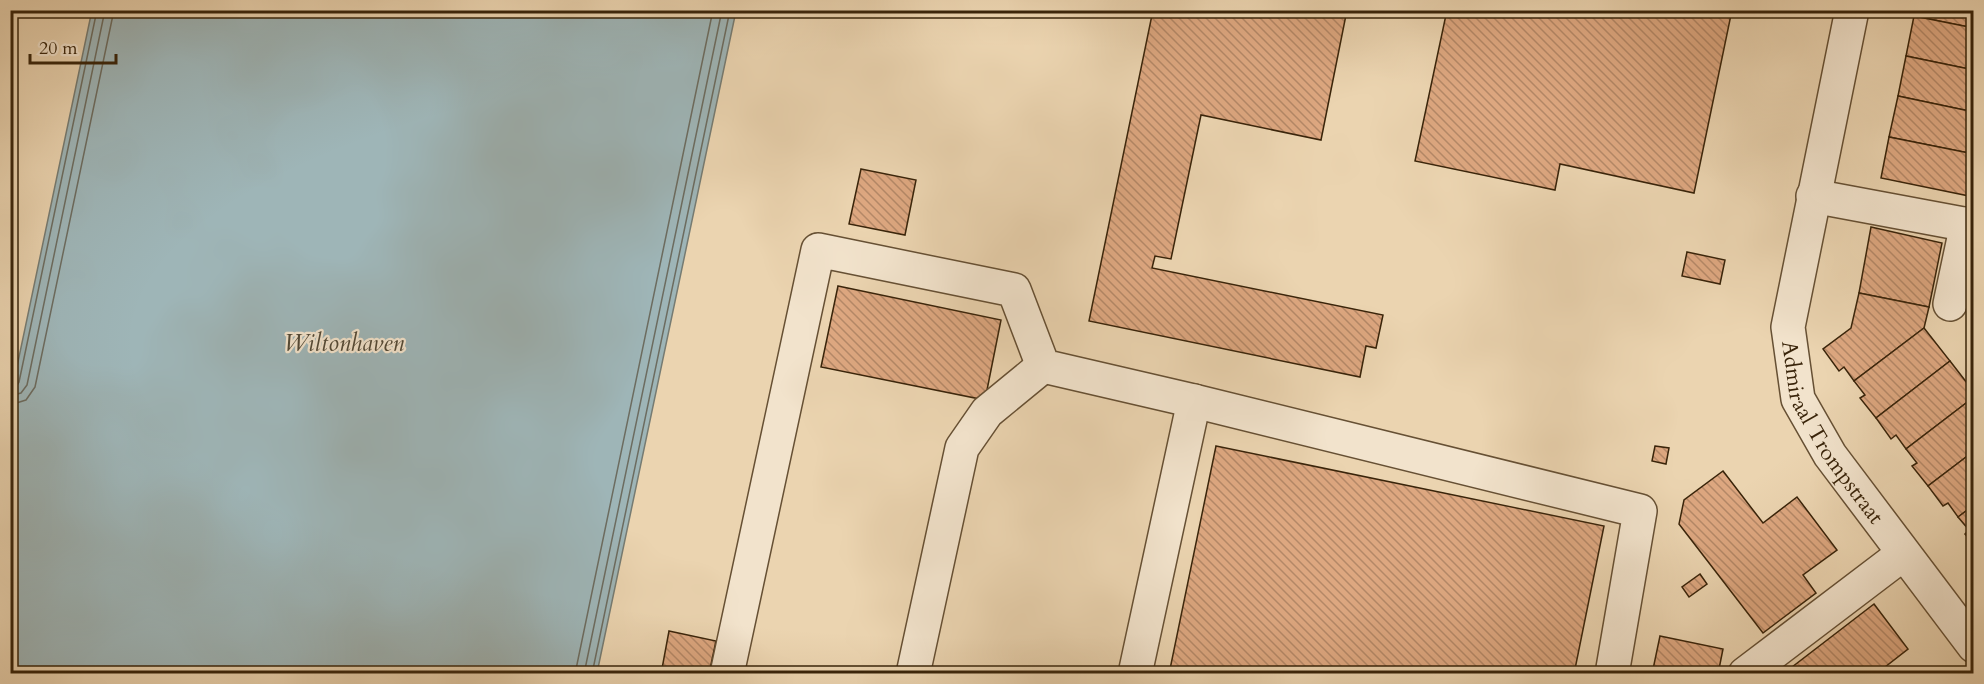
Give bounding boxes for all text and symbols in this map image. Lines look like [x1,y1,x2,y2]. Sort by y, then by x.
scale bar [30,27,116,65]
text: 20 m [39,36,78,61]
water label: Wiltonhaven [284,327,405,360]
street label: Admiraal Trompstraat [1774,339,1891,530]

